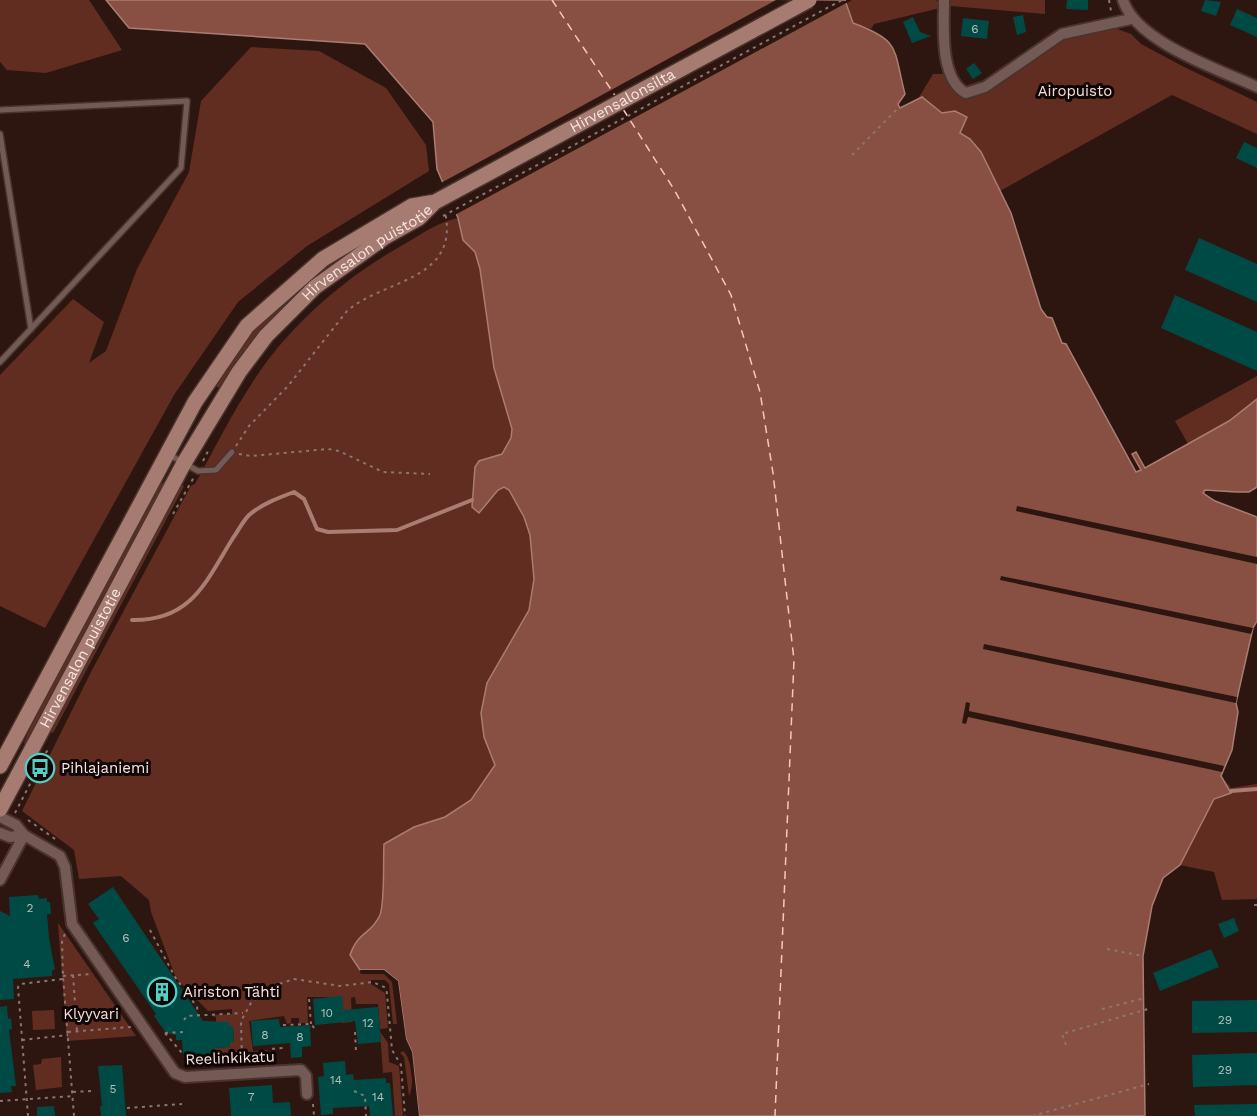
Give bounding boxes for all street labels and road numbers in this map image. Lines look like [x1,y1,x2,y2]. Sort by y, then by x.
street label: Hirvensalonsilta [567,65,679,137]
street label: Hirvensalon puistotie [298,201,436,304]
street label: Hirvensalon puistotie [36,585,125,731]
street label: Reelinkikatu [185,1047,275,1069]

